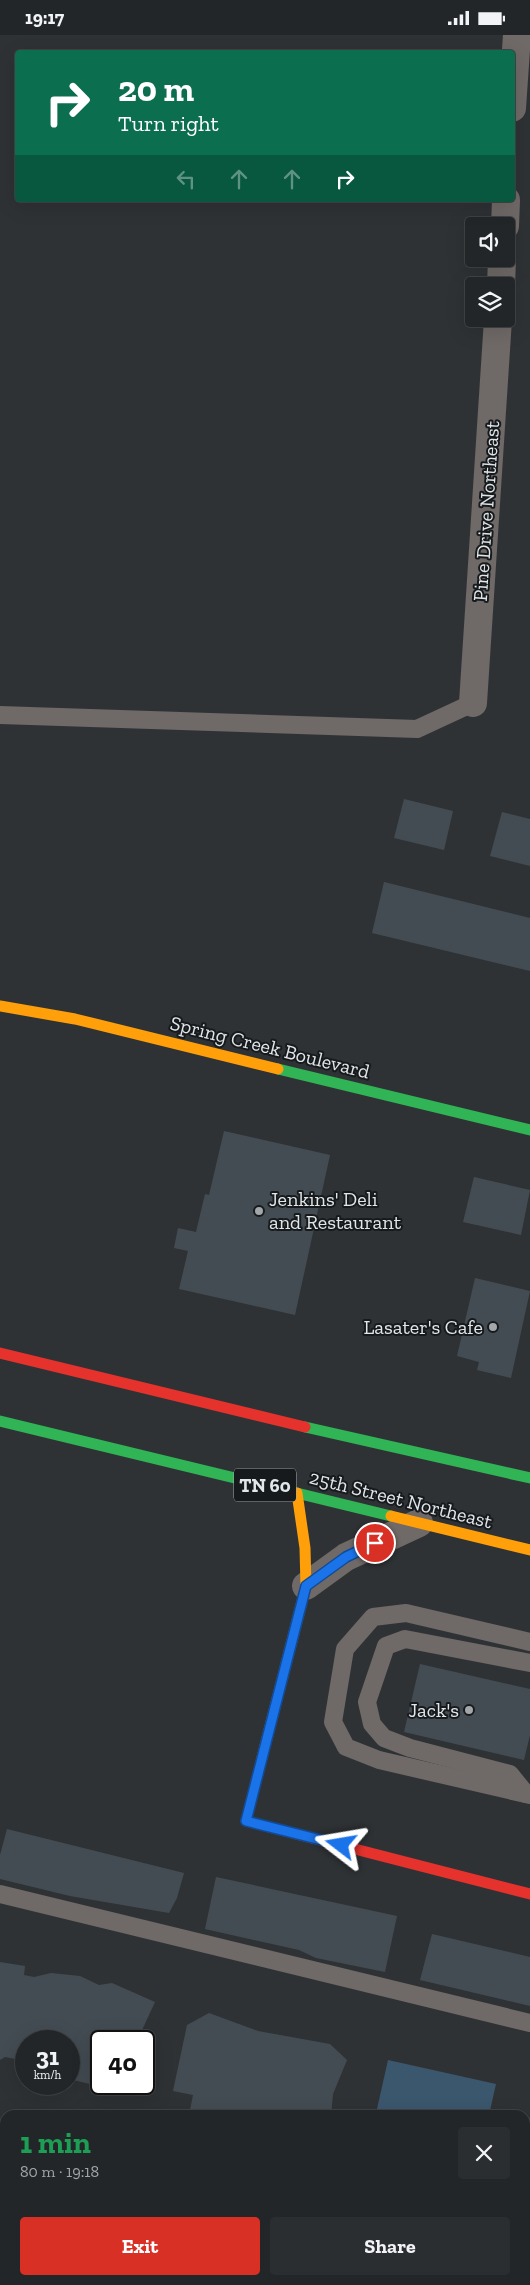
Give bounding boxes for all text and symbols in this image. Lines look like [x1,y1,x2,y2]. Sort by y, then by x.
text: 19:17 [25,6,64,29]
text: 20 m [118,68,194,110]
icon: right [35,70,100,135]
text: Turn right [118,110,219,137]
icon: left [172,165,200,193]
icon: ahead [225,165,253,193]
icon: ahead [278,165,306,193]
icon: right [331,165,359,193]
map controls [465,217,515,327]
button: sound [465,217,515,267]
button: layers [465,277,515,327]
street label: Pine Drive Northeast [468,419,504,602]
street label: Spring Creek Boulevard [168,1011,372,1083]
place label: Jenkins' Deli and Restaurant [269,1187,402,1234]
marker: Jenkins' Deli and Restaurant [253,1205,265,1217]
place label: Lasater's Cafe [363,1315,483,1339]
marker: Lasater's Cafe [487,1321,499,1333]
street label: 25th Street Northeast [307,1465,495,1533]
road number: TN 60 [234,1469,296,1501]
pin [354,1522,396,1564]
icon: arrive [361,1529,389,1557]
place label: Jack's [409,1698,459,1722]
marker: Jack's [463,1704,475,1716]
position arrow [314,1818,366,1870]
speed limit sign: 40 [90,2030,155,2095]
text: 31 [36,2041,59,2071]
text: km/h [34,2068,61,2082]
text: 1 min [20,2125,91,2161]
button: close [458,2127,510,2179]
text: 80 m · 19:18 [20,2162,99,2181]
button: Exit [20,2217,260,2275]
button: Share [270,2217,510,2275]

